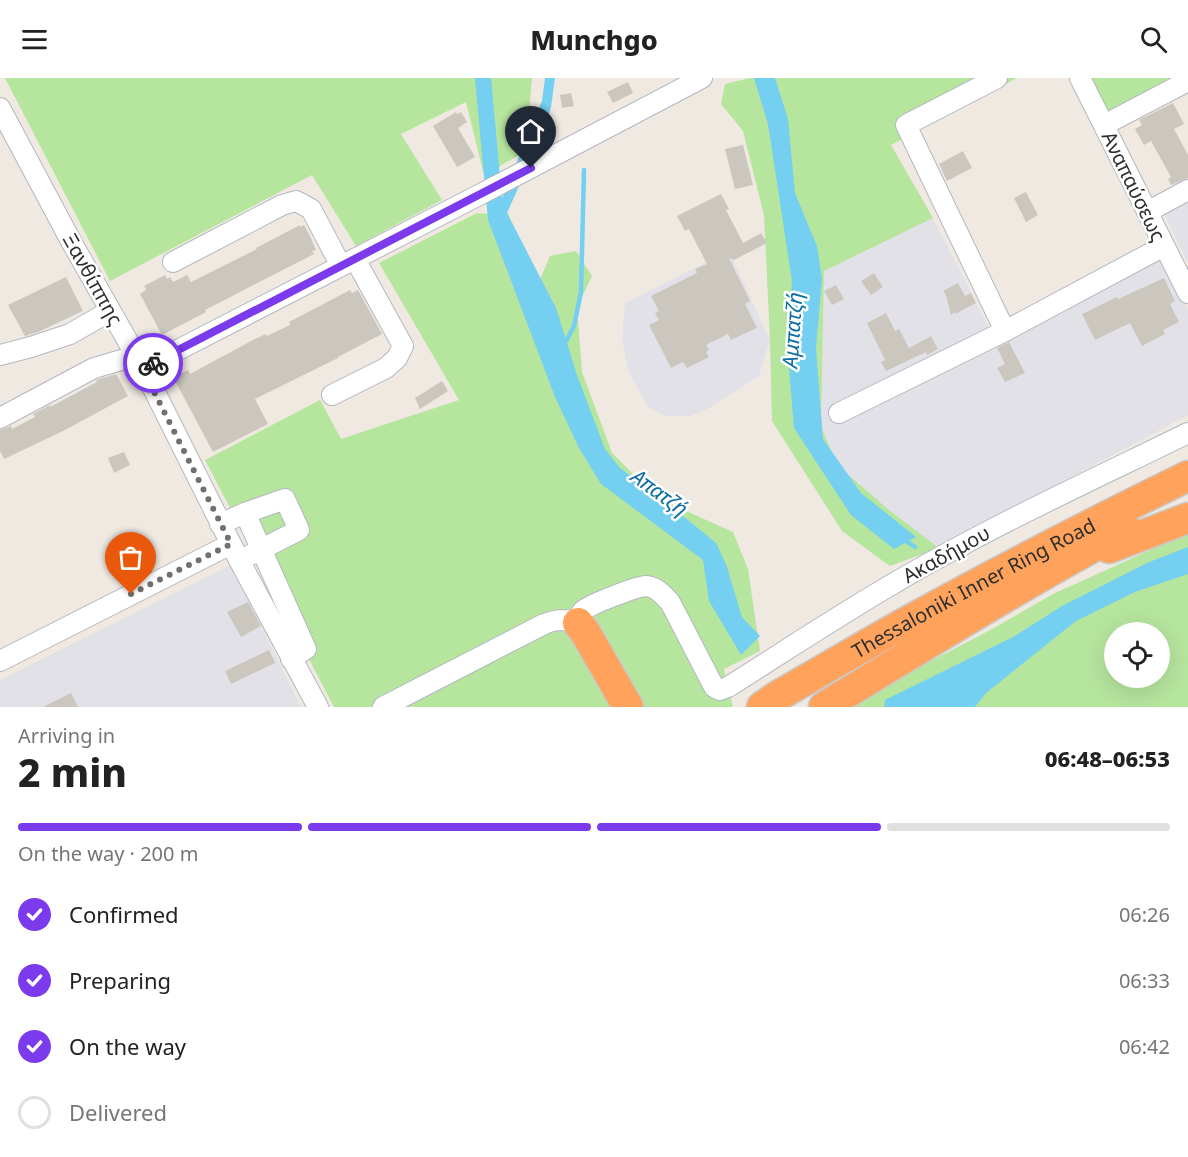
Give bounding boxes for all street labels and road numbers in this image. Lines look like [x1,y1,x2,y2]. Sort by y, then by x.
street label: Αναπαύσεως [1096,127,1172,246]
street label: Ξανθίππης [57,228,129,330]
street label: Thessaloniki Inner Ring Road [847,511,1100,664]
street label: Ακαδήμου [897,519,995,589]

